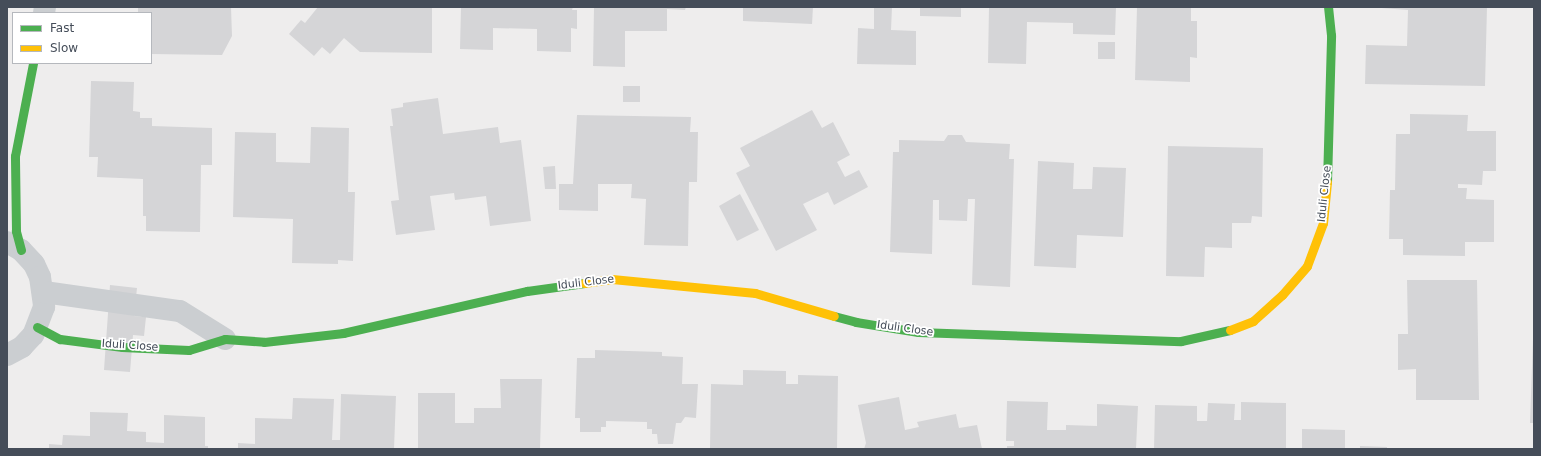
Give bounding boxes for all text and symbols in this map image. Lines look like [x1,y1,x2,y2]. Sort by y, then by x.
legend [12,12,152,64]
text: Fast [50,21,74,35]
text: Slow [50,41,78,55]
street label: Iduli Close [1315,165,1335,223]
street label: Iduli Close [557,273,615,293]
street label: Iduli Close [876,319,934,339]
street label: Iduli Close [101,337,159,355]

